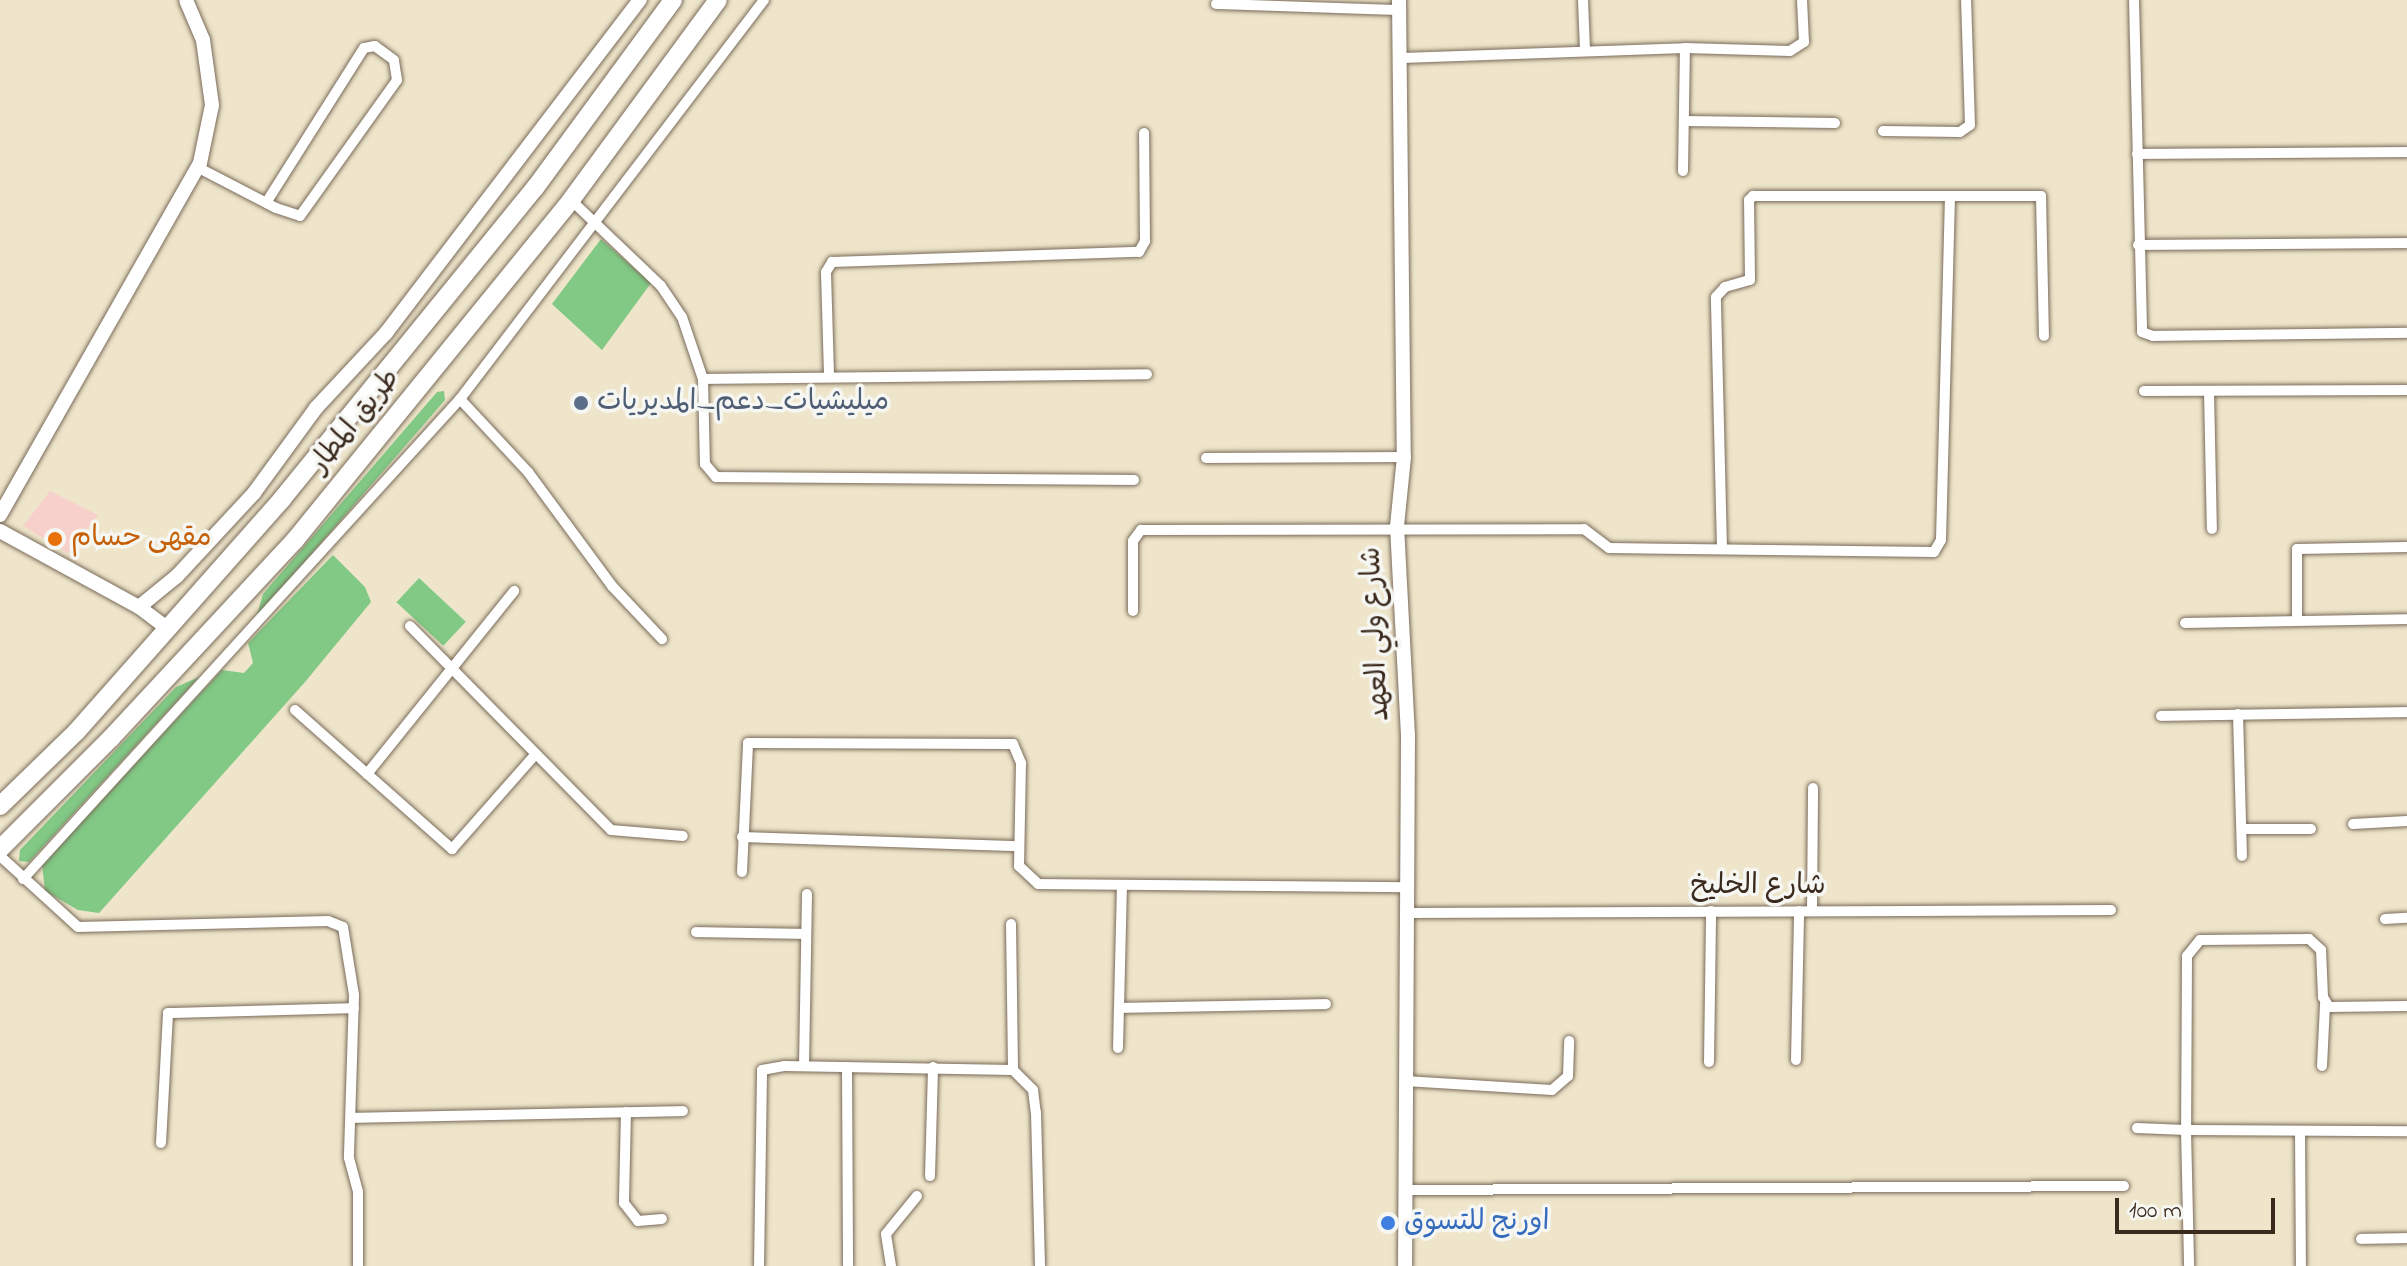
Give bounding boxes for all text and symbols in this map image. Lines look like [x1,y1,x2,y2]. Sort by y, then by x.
street label: طريق المطار [304,363,408,481]
place label: ميليشيات_دعم_المديريات [597,386,889,420]
marker: ميليشيات_دعم_المديريات [572,394,590,412]
place label: مقهى حسام [71,522,212,556]
marker: مقهى حسام [46,530,64,548]
street label: شارع ولي العهد [1356,546,1398,722]
street label: شارع الخليخ [1690,870,1826,904]
scale bar [2119,1182,2279,1232]
text: 100 m [2129,1194,2182,1229]
place label: اورنج للتسوق [1404,1206,1549,1240]
marker: اورنج للتسوق [1379,1214,1397,1232]

